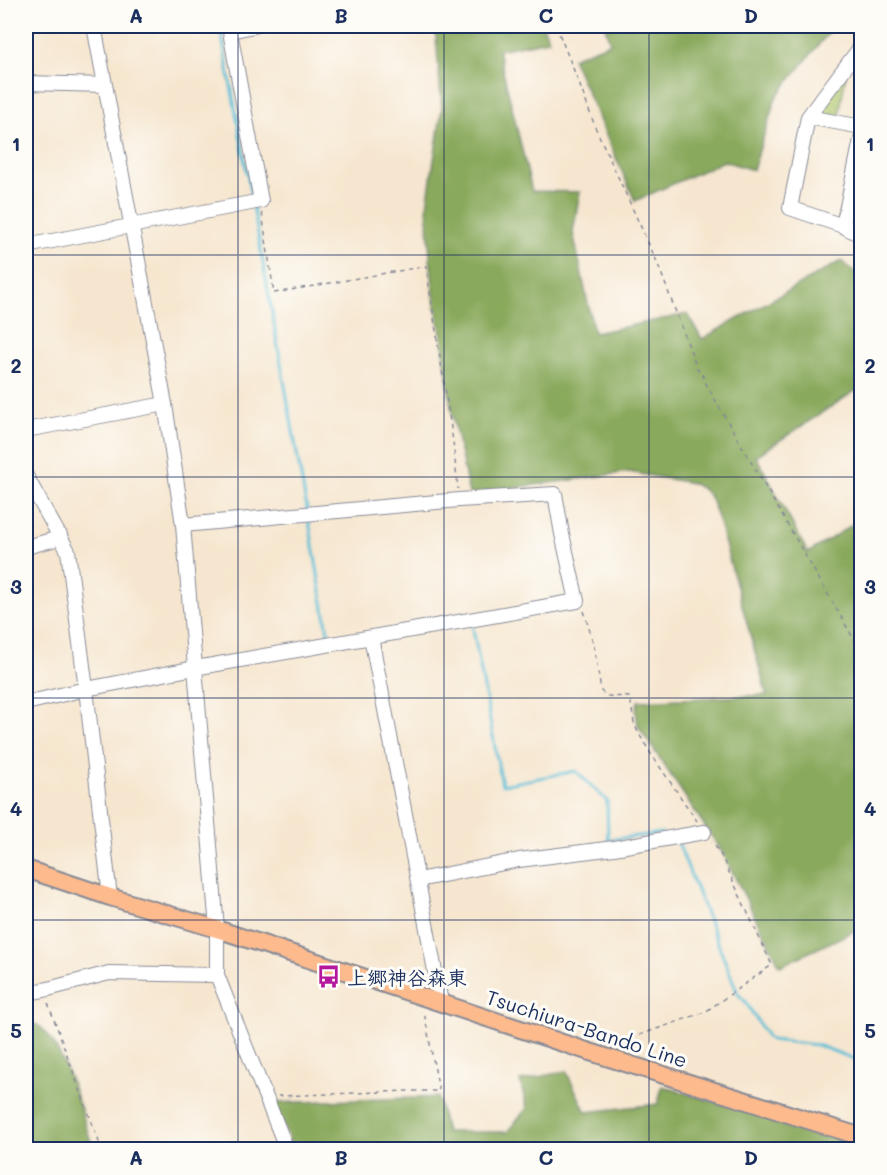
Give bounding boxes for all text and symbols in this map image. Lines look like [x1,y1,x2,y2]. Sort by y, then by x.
text: A [129,2,143,28]
text: B [334,2,348,28]
text: C [539,2,554,28]
text: D [744,2,758,28]
text: 1 [12,130,20,156]
text: 1 [866,130,874,156]
text: 2 [10,352,22,378]
text: 2 [864,352,876,378]
text: 3 [10,573,22,599]
text: 3 [864,573,876,599]
text: 4 [10,795,23,821]
text: 4 [864,795,877,821]
bus stop icon: 上郷神谷森東 [316,964,342,990]
place label: 上郷神谷森東 [347,964,467,990]
street label: Tsuchiura-Bando Line [483,983,691,1073]
text: 5 [10,1017,22,1043]
text: 5 [864,1017,876,1043]
text: A [129,1144,143,1170]
text: B [334,1144,348,1170]
text: C [539,1144,554,1170]
text: D [744,1144,758,1170]

